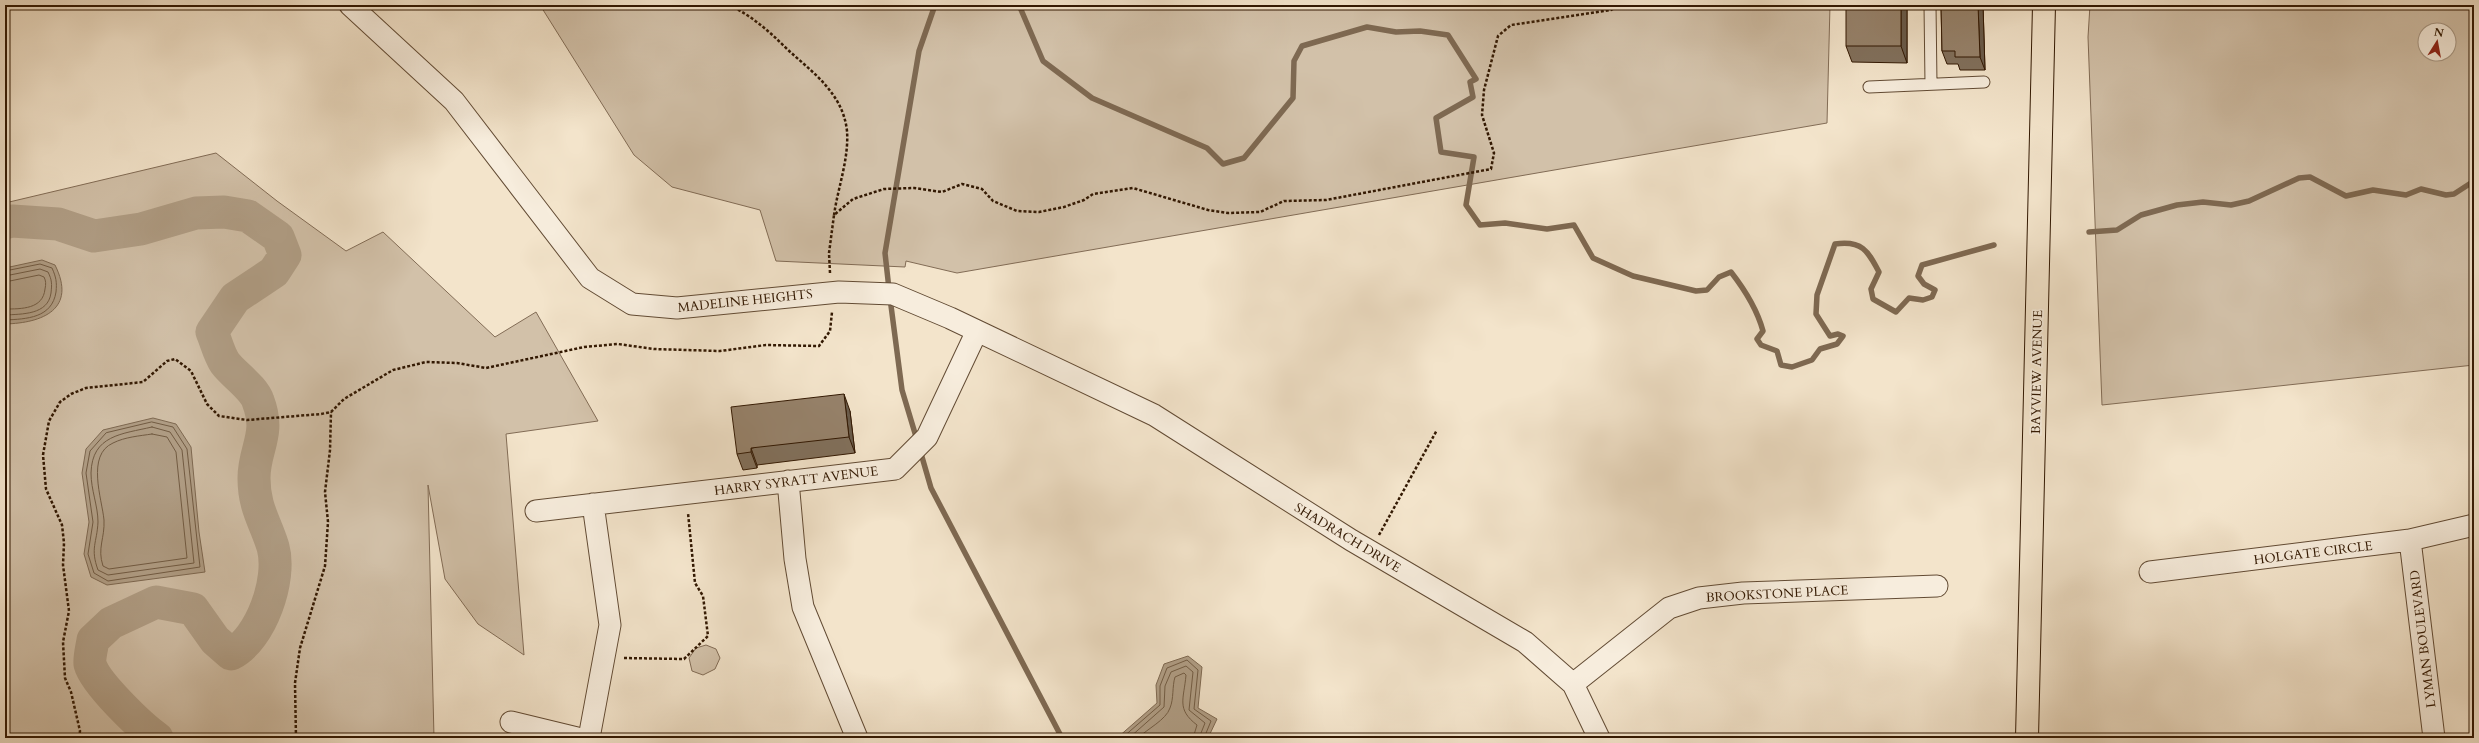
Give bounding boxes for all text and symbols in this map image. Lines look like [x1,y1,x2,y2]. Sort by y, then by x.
north arrow [2417,22,2457,62]
text: N [2433,24,2445,41]
street label: MADELINE HEIGHTS [677,285,813,317]
street label: BAYVIEW AVENUE [2027,310,2047,434]
street label: HARRY SYRATT AVENUE [713,462,879,500]
street label: SHADRACH DRIVE [1291,499,1404,577]
street label: HOLGATE CIRCLE [2253,537,2374,569]
street label: LYMAN BOULEVARD [2406,569,2440,709]
street label: BROOKSTONE PLACE [1705,581,1849,607]

